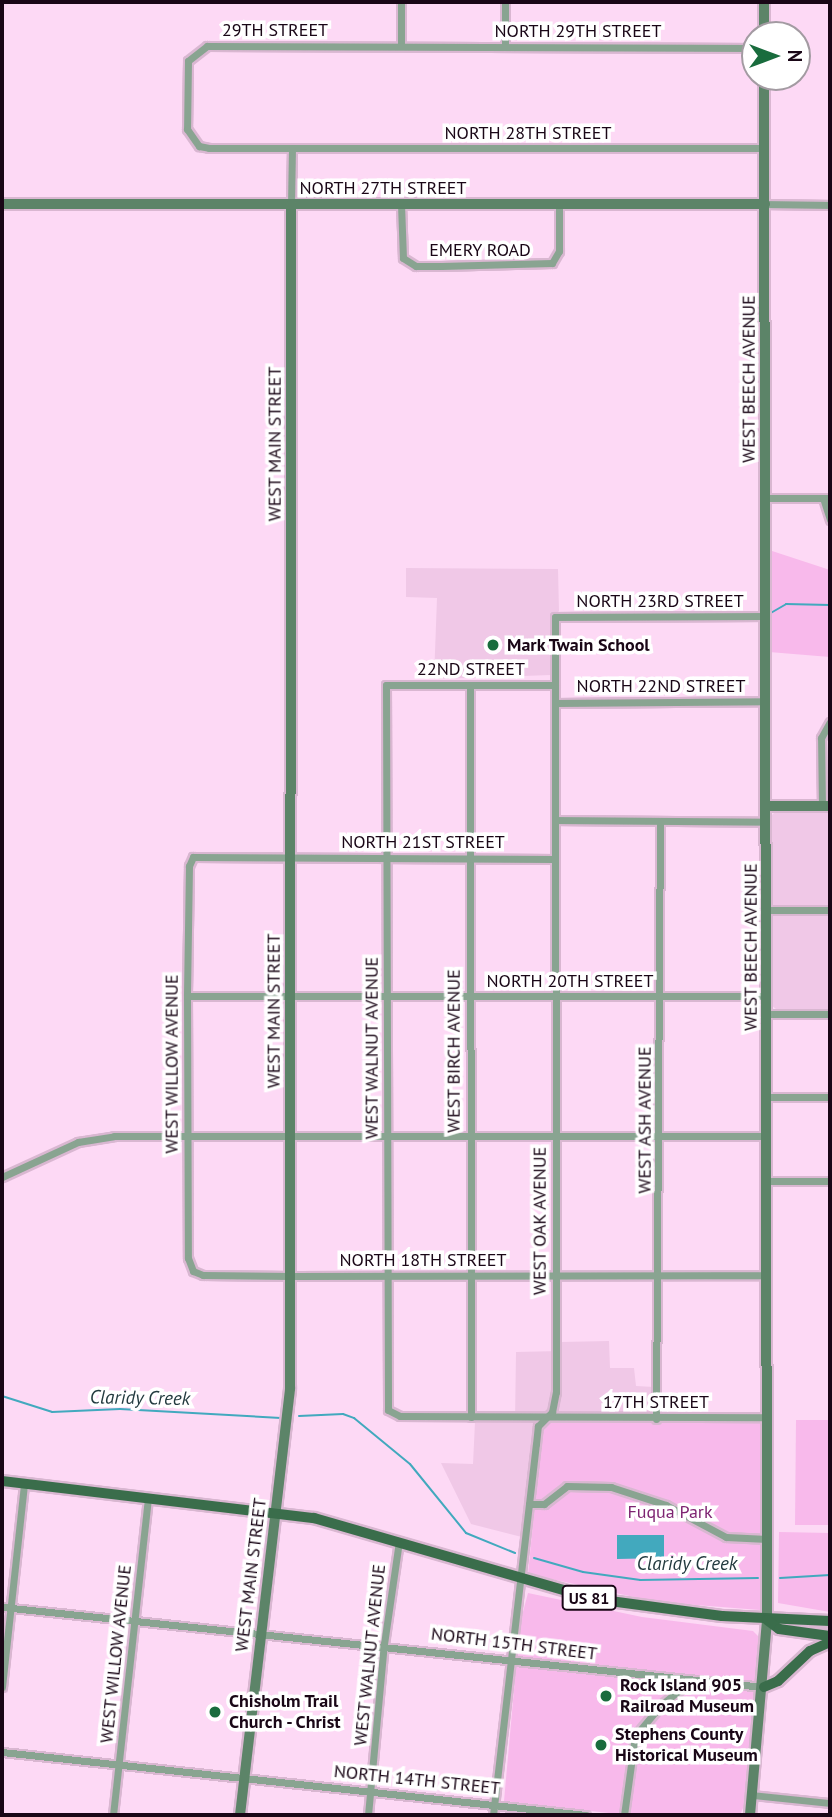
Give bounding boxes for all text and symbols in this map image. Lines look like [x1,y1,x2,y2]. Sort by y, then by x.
street label: 29TH STREET [222,19,328,41]
street label: NORTH 29TH STREET [495,20,661,42]
north arrow [741,21,811,91]
text: N [783,50,807,62]
street label: NORTH 28TH STREET [445,122,611,144]
street label: NORTH 27TH STREET [300,177,466,199]
street label: EMERY ROAD [429,239,531,261]
street label: WEST BEECH AVENUE [738,295,760,463]
street label: WEST MAIN STREET [264,366,286,522]
street label: NORTH 23RD STREET [576,590,744,612]
place label: Mark Twain School [507,634,651,656]
marker: Mark Twain School [485,637,501,653]
street label: 22ND STREET [417,658,525,680]
street label: NORTH 22ND STREET [577,675,745,697]
street label: NORTH 21ST STREET [341,831,505,853]
street label: WEST BEECH AVENUE [740,863,762,1031]
street label: WEST MAIN STREET [263,933,285,1089]
street label: WEST WALNUT AVENUE [361,956,383,1140]
street label: WEST BIRCH AVENUE [443,969,465,1133]
street label: NORTH 20TH STREET [487,970,653,992]
street label: WEST WILLOW AVENUE [161,973,183,1155]
street label: WEST ASH AVENUE [634,1046,656,1194]
street label: WEST OAK AVENUE [529,1146,551,1296]
street label: NORTH 18TH STREET [340,1249,506,1271]
water label: Claridy Creek [89,1386,191,1410]
street label: 17TH STREET [603,1391,709,1413]
street label: WEST MAIN STREET [231,1497,271,1653]
park label: Fuqua Park [627,1501,713,1523]
water label: Claridy Creek [636,1553,738,1575]
street label: WEST WALNUT AVENUE [350,1562,390,1748]
street label: WEST WILLOW AVENUE [96,1563,136,1745]
road number: US 81 [561,1586,617,1610]
street label: NORTH 15TH STREET [430,1623,598,1665]
place label: Rock Island 905 Railroad Museum [620,1675,754,1718]
marker: Rock Island 905 Railroad Museum [598,1688,614,1704]
place label: Chisholm Trail Church - Christ [229,1691,343,1734]
marker: Chisholm Trail Church - Christ [207,1704,223,1720]
place label: Stephens County Historical Museum [615,1724,758,1766]
marker: Stephens County Historical Museum [593,1737,609,1753]
street label: NORTH 14TH STREET [333,1761,501,1799]

